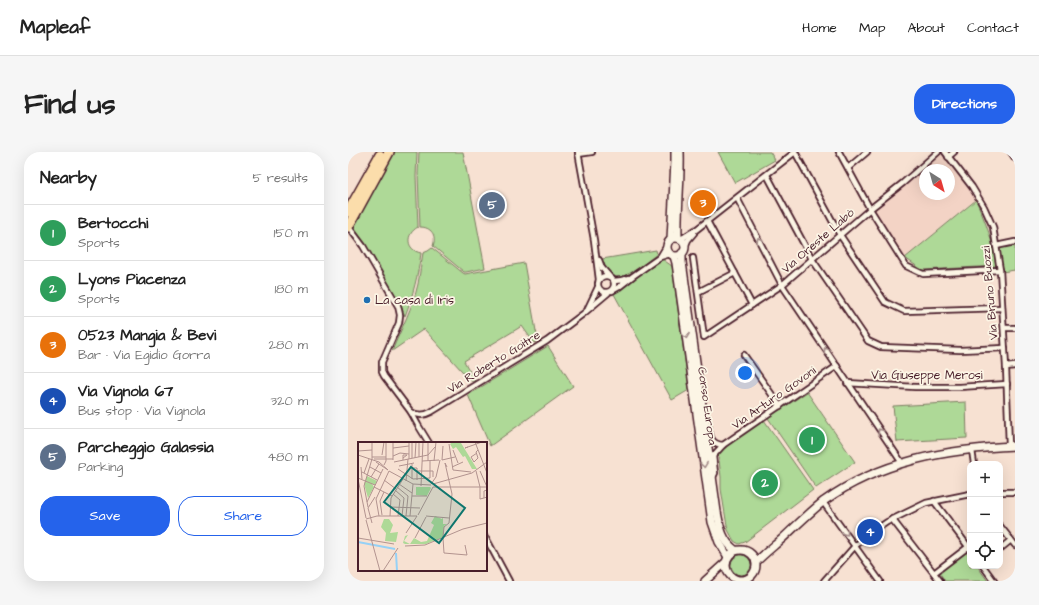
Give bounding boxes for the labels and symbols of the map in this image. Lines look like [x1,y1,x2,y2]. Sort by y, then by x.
north arrow [919,164,955,200]
pin: 3 [690,188,716,218]
pin: 5 [479,190,505,220]
street label: Via Oreste Labò [778,204,858,277]
one-way arrow [756,236,763,244]
street label: Via Bruno Buozzi [977,245,1003,341]
place label: La casa di Iris [375,292,454,309]
marker: La casa di Iris [362,295,372,305]
street label: Via Roberto Goitre [444,326,544,397]
one-way arrow [681,333,690,339]
one-way arrow [824,348,831,355]
street label: Via Arturo Govoni [728,362,820,434]
your location [735,363,755,383]
street label: Corso Europa [693,366,721,446]
street label: Via Giuseppe Merosi [871,367,983,384]
pin: 1 [799,425,825,455]
one-way arrow [877,428,885,435]
inset map [358,442,487,571]
one-way arrow [699,462,708,468]
pin: 2 [752,468,778,498]
pin: 4 [857,517,883,547]
one-way arrow [841,529,848,536]

